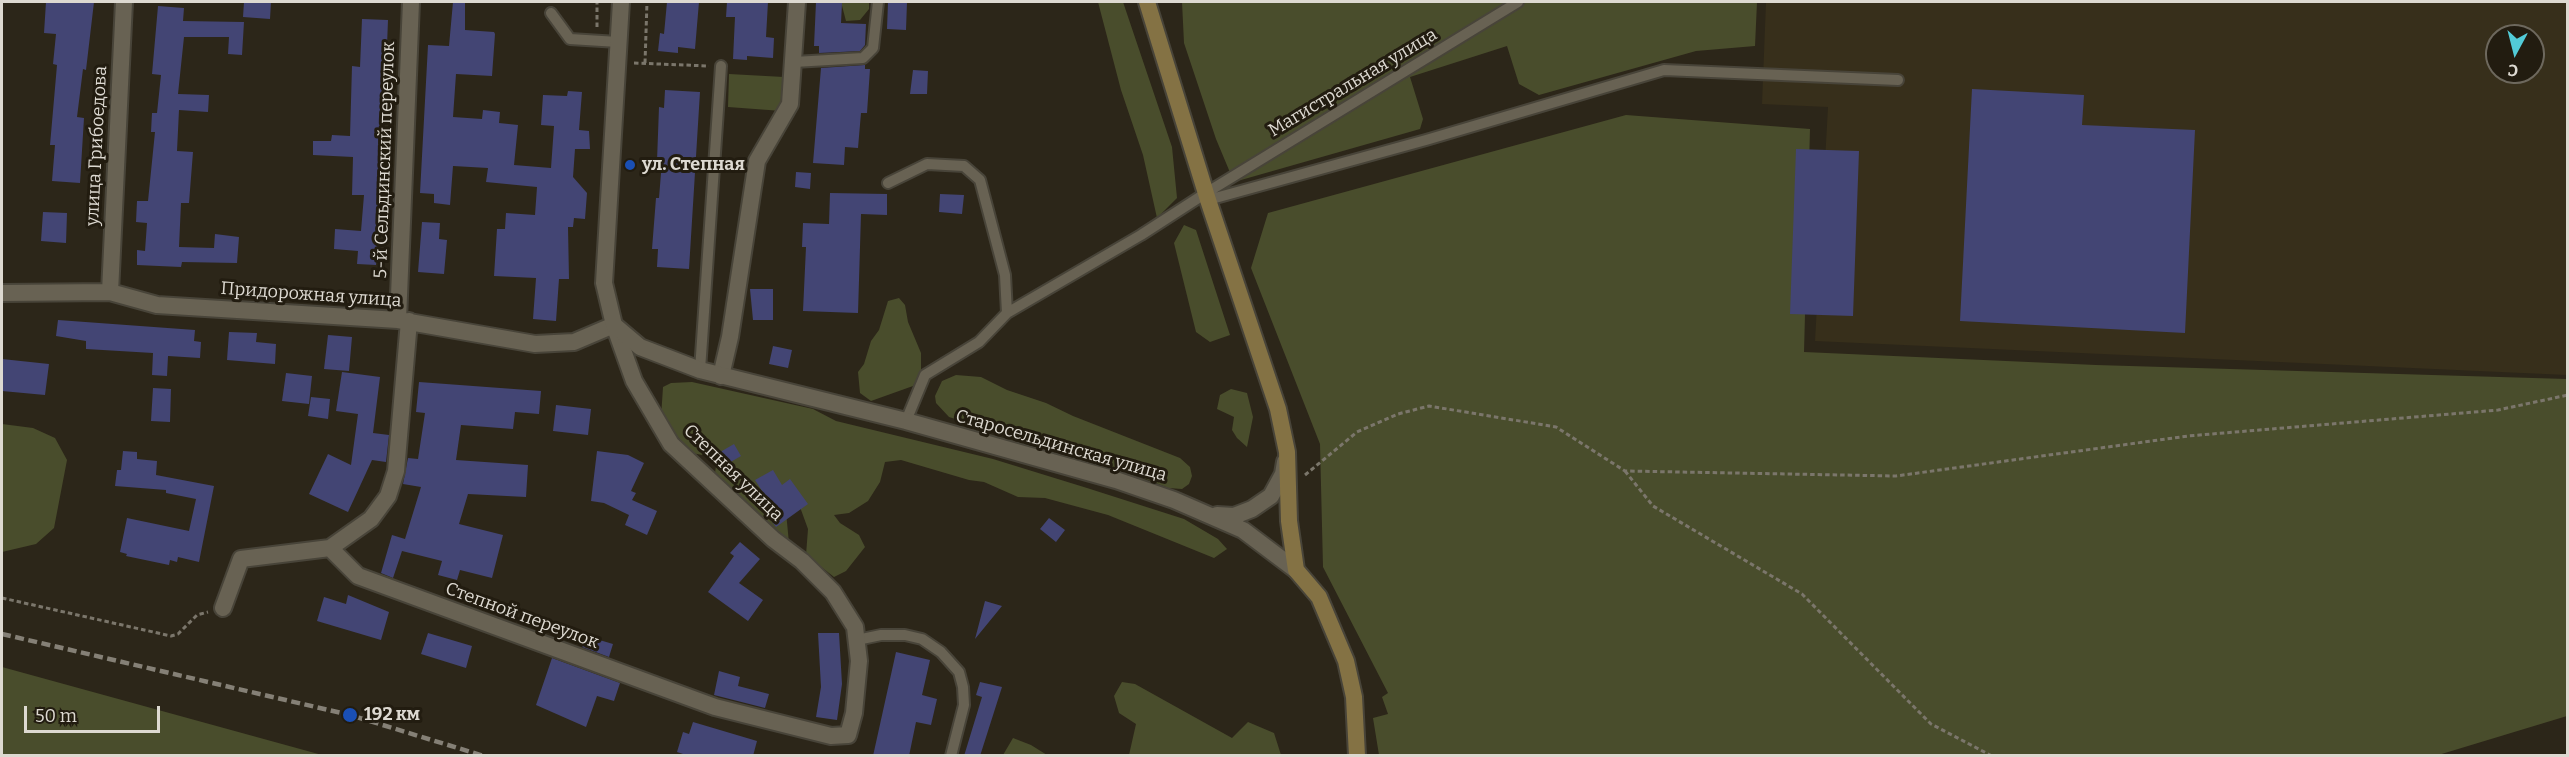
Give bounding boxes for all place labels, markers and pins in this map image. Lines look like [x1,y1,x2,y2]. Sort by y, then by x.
place label: ул. Степная [642,154,745,176]
marker: ул. Степная [623,158,637,172]
place label: 192 км [364,704,420,726]
marker: 192 км [341,706,359,724]

